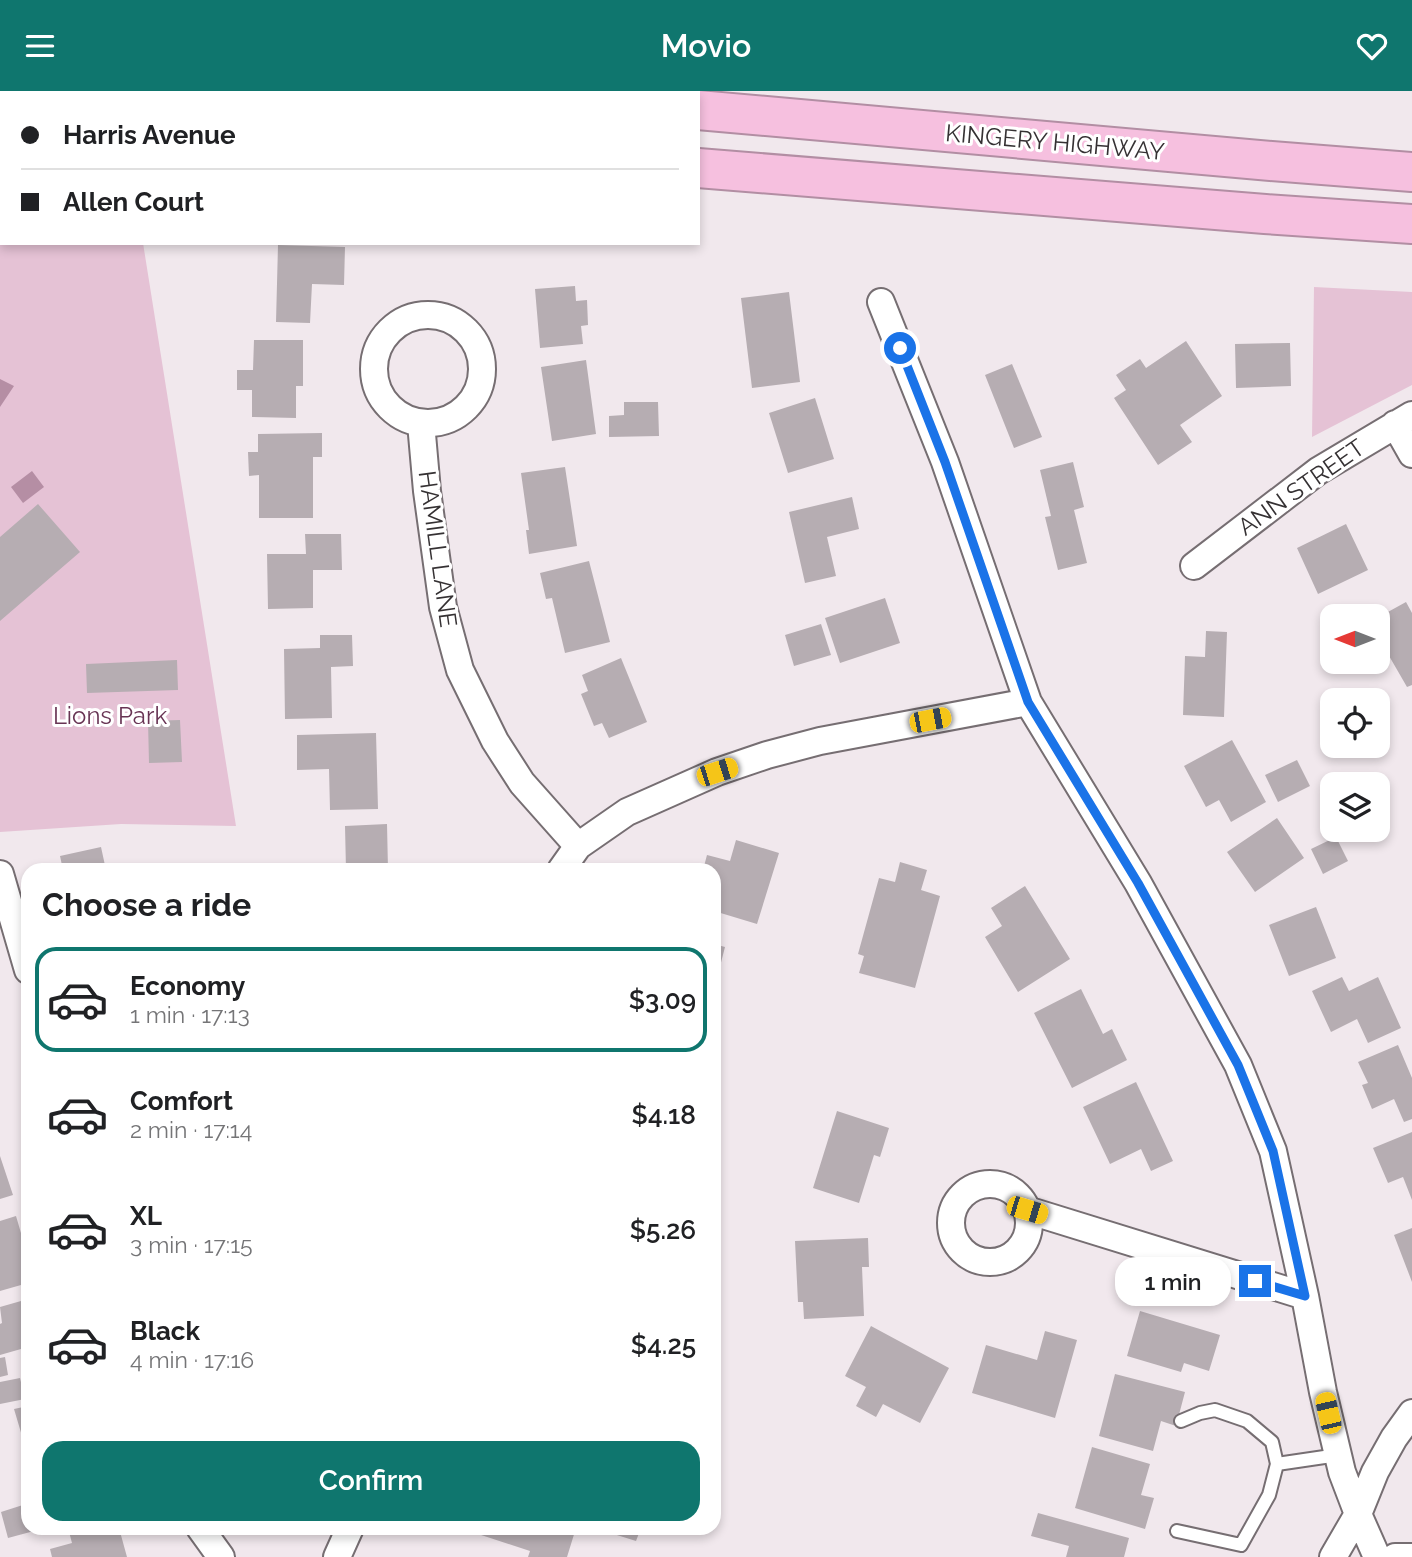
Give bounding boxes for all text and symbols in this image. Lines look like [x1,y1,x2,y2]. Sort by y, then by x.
icon: menu [21,27,59,65]
text: Movio [661,27,751,64]
icon: heart [1353,27,1391,65]
street label: KINGERY HIGHWAY [944,118,1166,166]
text: Harris Avenue [63,120,236,150]
text: Allen Court [63,187,204,217]
route start [884,332,916,364]
street label: ANN STREET [1232,432,1370,541]
street label: HAMILL LANE [413,469,463,629]
north arrow [1320,604,1390,674]
map controls [1320,604,1390,842]
button: locate [1320,688,1390,758]
park label: Lions Park [53,701,167,730]
car [908,706,953,734]
car [694,756,741,788]
button: layers [1320,772,1390,842]
text: Choose a ride [42,886,251,923]
icon: car [46,968,109,1031]
text: Economy [130,971,245,1001]
text: $3.09 [629,985,696,1015]
text: 1 min · 17:13 [130,1001,250,1028]
icon: car [46,1083,109,1146]
text: Comfort [130,1086,233,1116]
text: $4.18 [632,1100,696,1130]
text: 2 min · 17:14 [130,1116,252,1143]
car [1004,1194,1051,1226]
icon: car [46,1198,109,1261]
text: XL [130,1201,162,1231]
text: $5.26 [630,1215,696,1245]
text: 3 min · 17:15 [130,1231,253,1258]
callout: 1 min [1115,1257,1230,1305]
route end [1239,1265,1271,1297]
text: 1 min [1144,1268,1202,1295]
icon: car [46,1313,109,1376]
text: Black [130,1316,200,1346]
text: $4.25 [631,1330,696,1360]
text: 4 min · 17:16 [130,1346,254,1373]
car [1314,1390,1343,1436]
button: Confirm [42,1441,700,1521]

